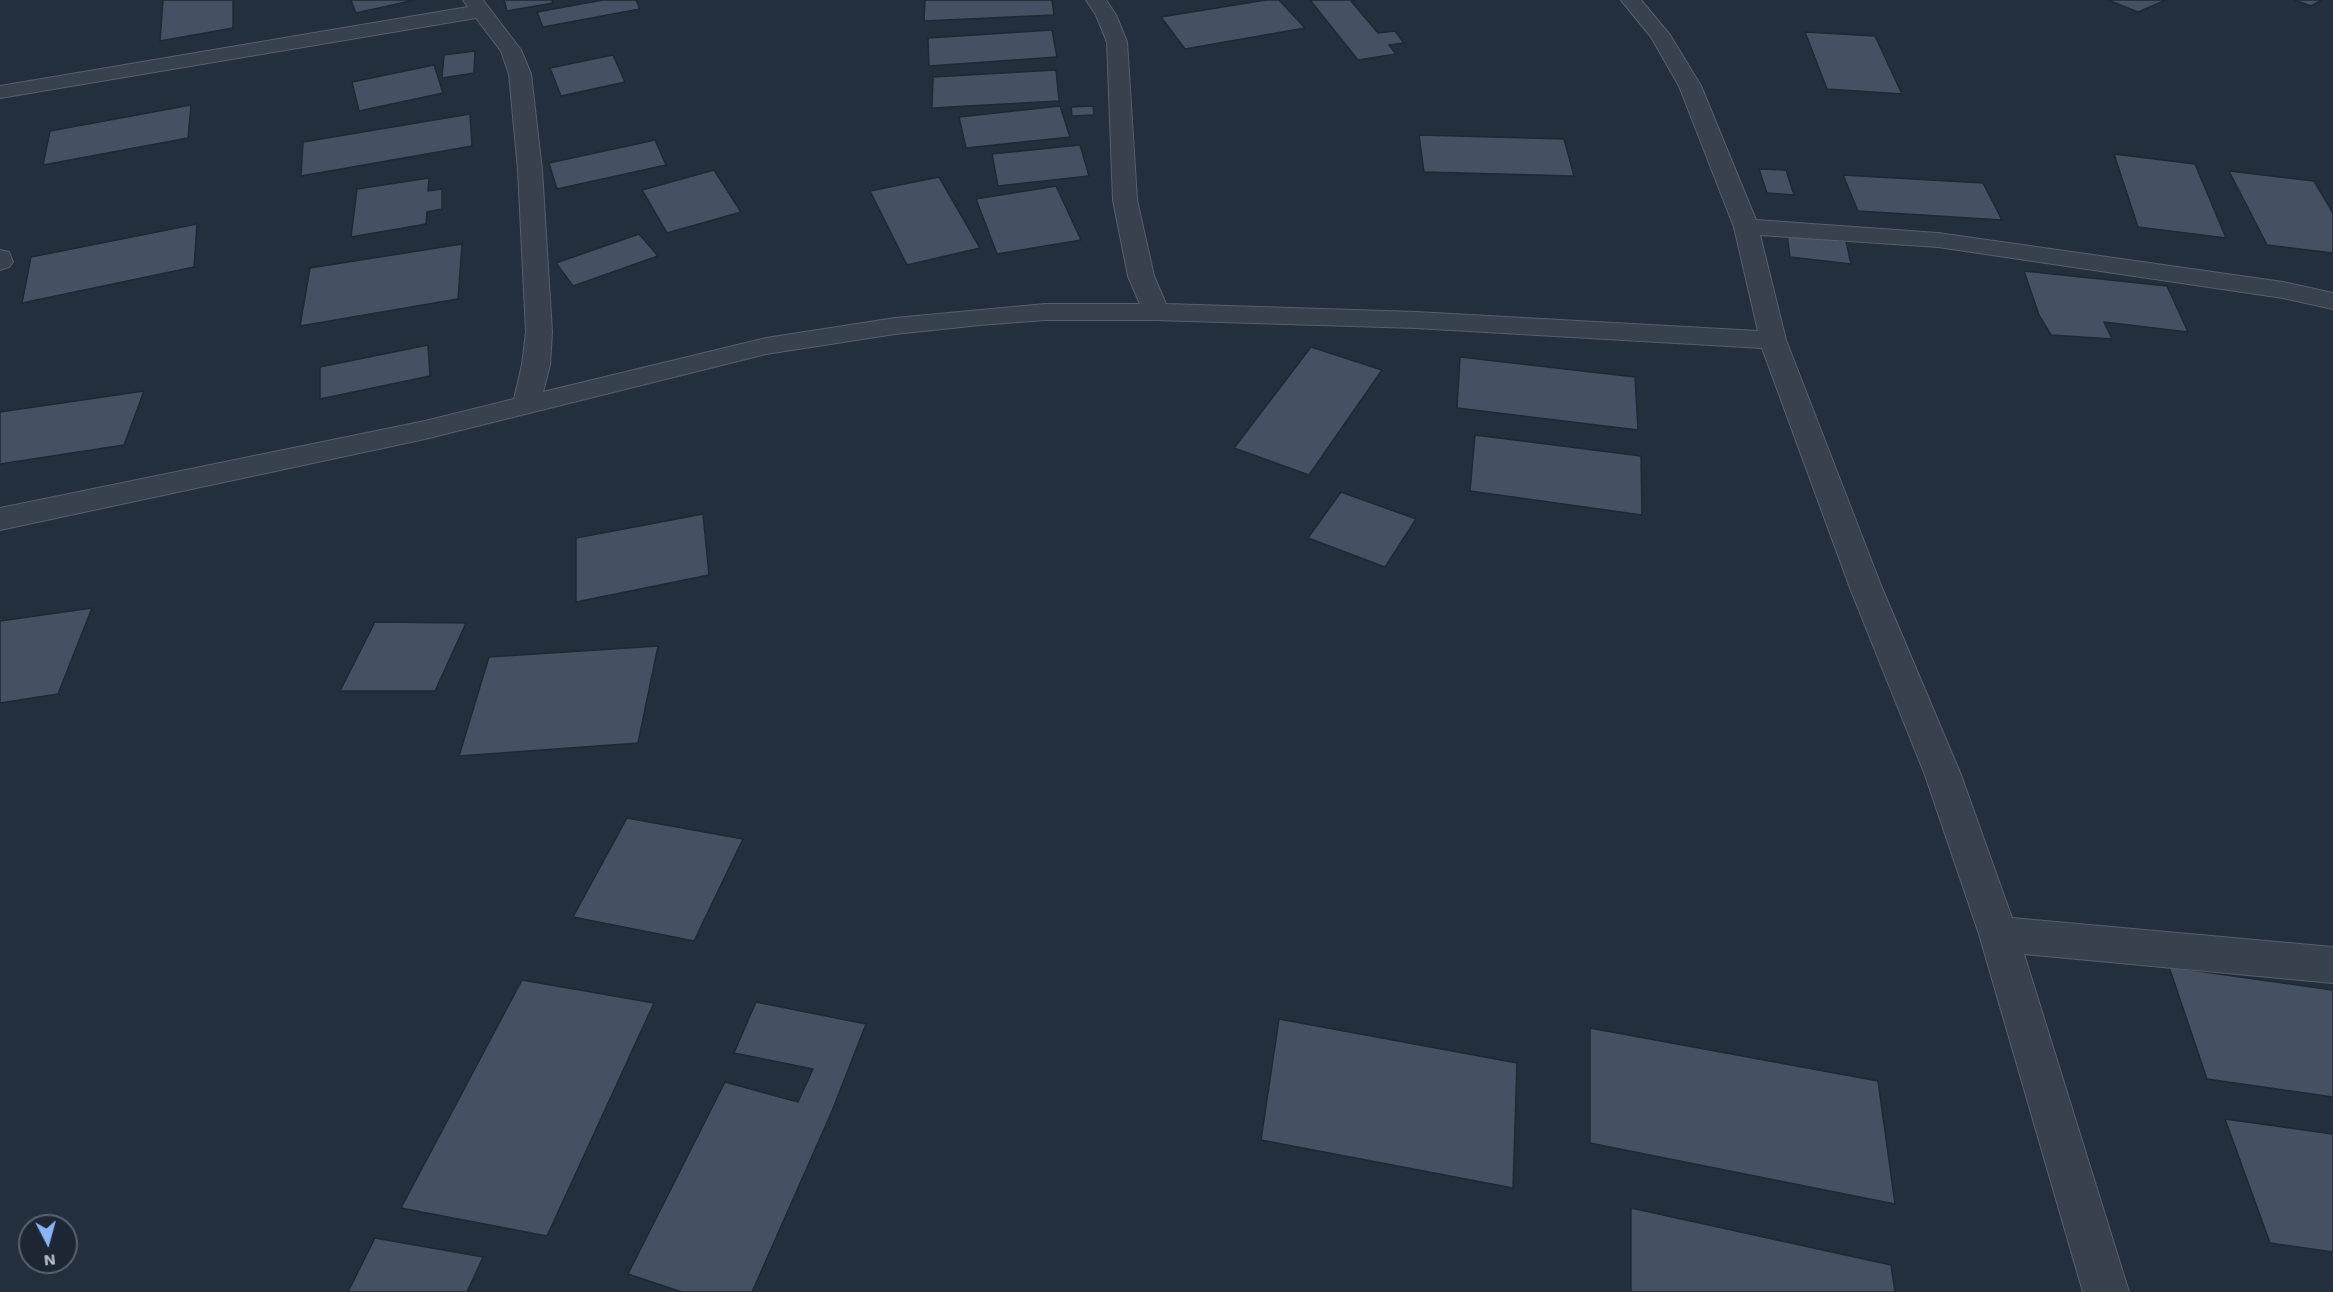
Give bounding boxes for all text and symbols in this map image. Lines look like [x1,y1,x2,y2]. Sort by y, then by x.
north arrow [18,1214,78,1274]
text: N [43,1250,57,1270]

